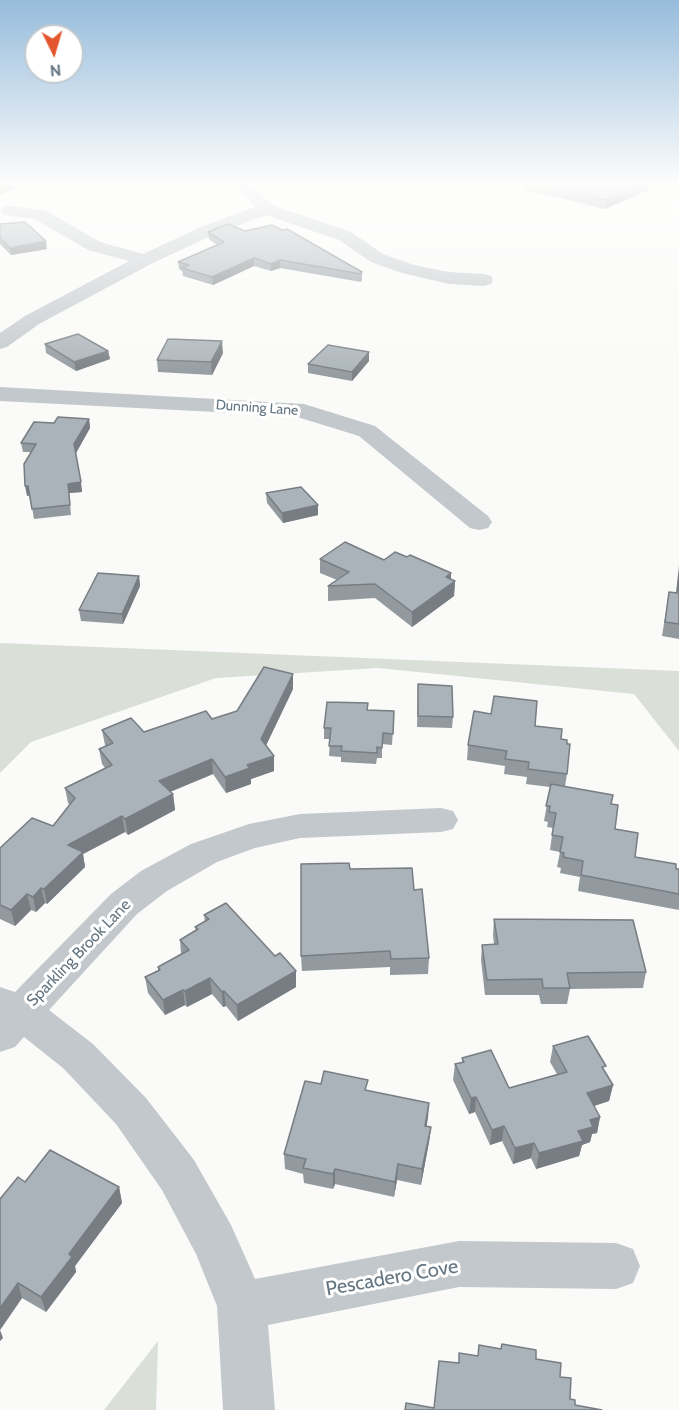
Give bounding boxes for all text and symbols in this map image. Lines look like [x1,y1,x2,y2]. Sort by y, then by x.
north arrow [24,24,84,84]
text: N [49,60,62,80]
street label: Dunning Lane [215,397,299,419]
street label: Sparkling Brook Lane [23,896,135,1010]
street label: Pescadero Cove [324,1255,460,1301]

